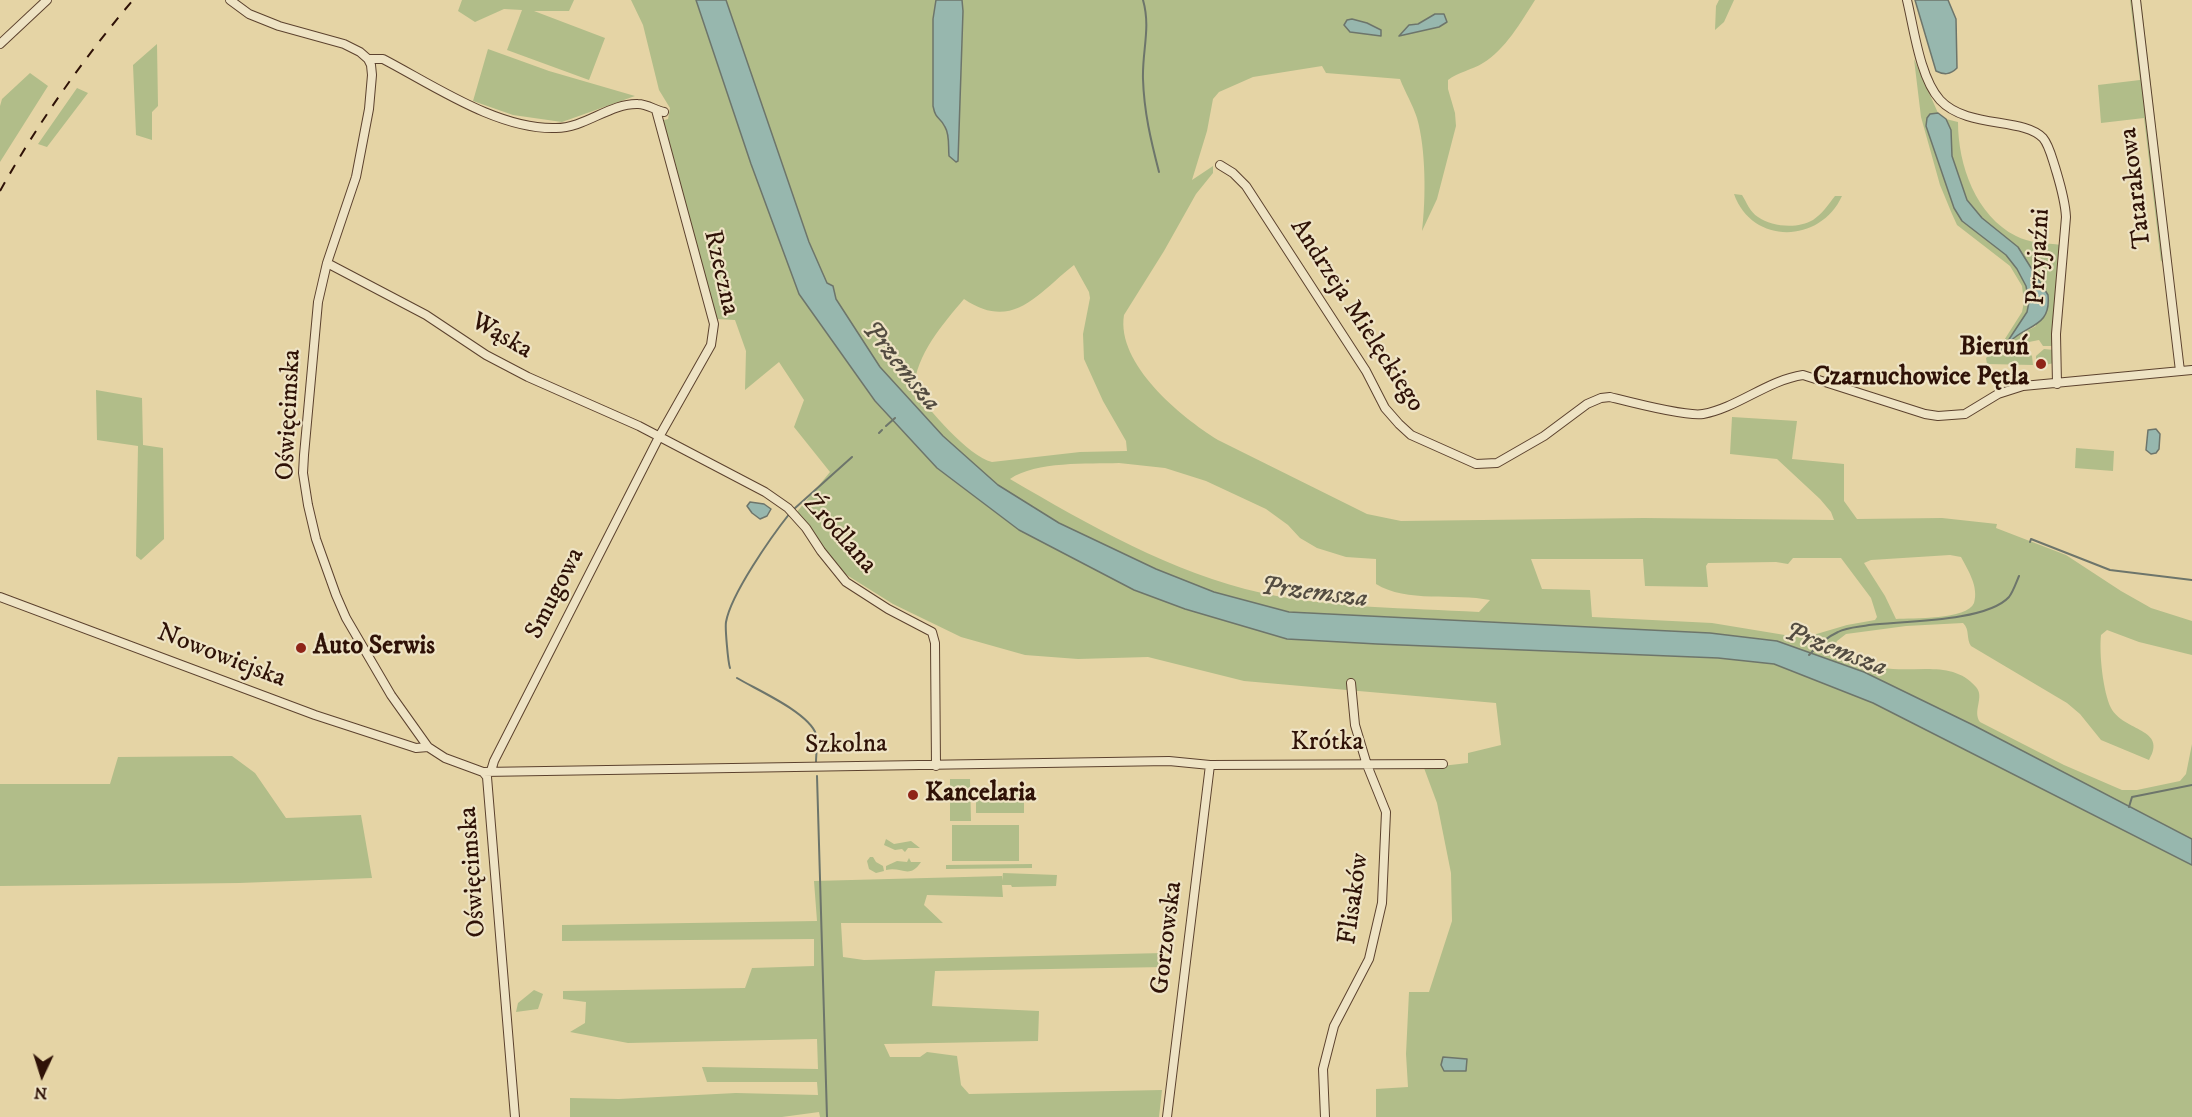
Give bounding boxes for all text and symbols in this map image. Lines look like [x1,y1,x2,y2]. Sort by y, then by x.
street label: Tatarakowa [2114,126,2160,250]
street label: Przyjaźni [2022,208,2058,306]
street label: Andrzeja Mielęckiego [1282,213,1430,419]
street label: Rzeczna [695,227,745,319]
street label: Wąska [465,307,537,367]
water label: Przemsza [853,315,947,419]
place label: Bieruń Czarnuchowice Pętla [1813,333,2029,394]
street label: Oświęcimska [271,349,309,481]
marker: Bieruń Czarnuchowice Pętla [2034,357,2048,371]
street label: Źródlana [795,489,883,581]
street label: Smugowa [520,543,592,645]
water label: Przemsza [1259,571,1369,617]
water label: Przemsza [1779,617,1891,685]
street label: Nowowiejska [152,618,290,696]
place label: Auto Serwis [313,632,435,664]
marker: Auto Serwis [294,641,308,655]
street label: Krótka [1291,728,1363,760]
street label: Szkolna [805,730,887,762]
place label: Kancelaria [925,779,1036,811]
marker: Kancelaria [906,788,920,802]
street label: Oświęcimska [454,805,494,939]
street label: Flisaków [1333,851,1377,947]
street label: Gorzowska [1146,880,1190,996]
north arrow [12,1045,72,1105]
text: N [34,1083,48,1103]

